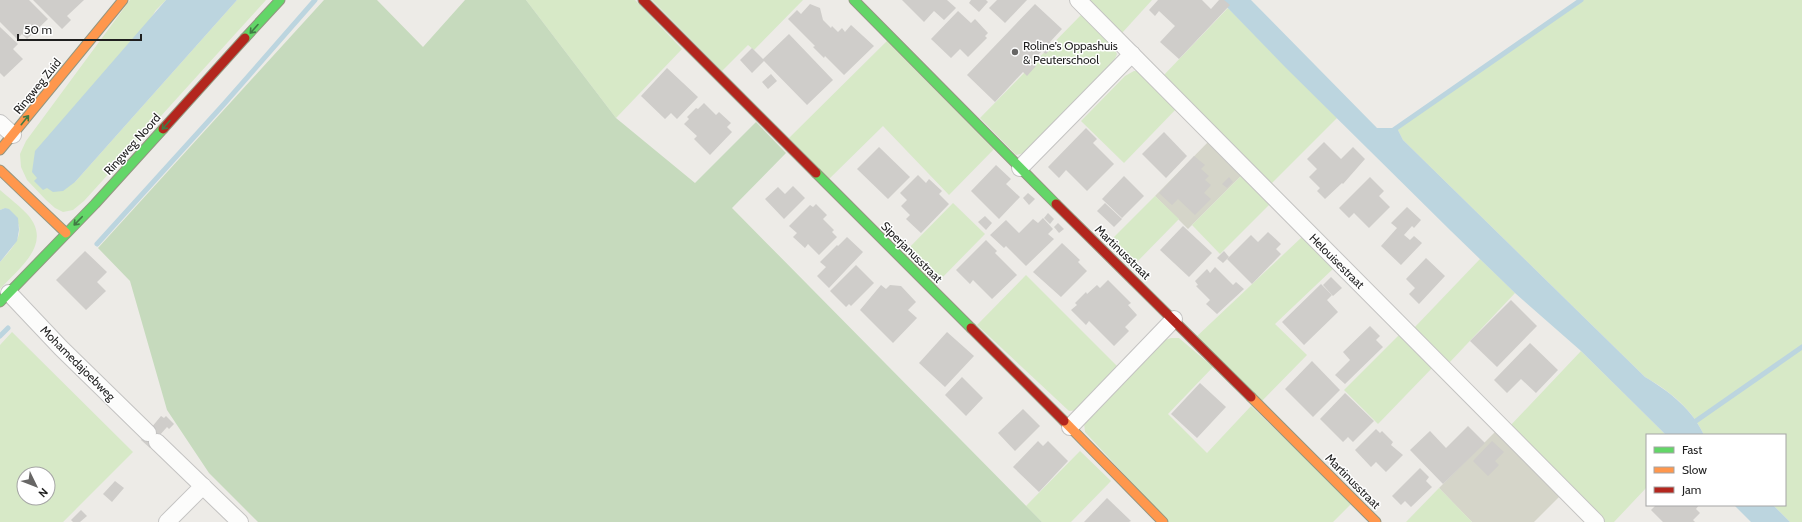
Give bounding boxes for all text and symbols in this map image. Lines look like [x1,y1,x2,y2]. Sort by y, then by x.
scale bar [18,16,141,42]
text: 50 m [24,22,52,37]
one-way arrow [249,24,258,34]
place label: Roline's Oppashuis & Peuterschool [1023,38,1118,67]
marker: Roline's Oppashuis & Peuterschool [1010,47,1020,57]
street label: Ringweg Zuid [10,55,64,117]
street label: Ringweg Noord [100,110,164,178]
one-way arrow [20,114,29,125]
one-way arrow [161,120,171,130]
one-way arrow [73,216,83,226]
street label: Siperjanusstraat [878,218,946,286]
street label: Martinusstraat [1092,222,1154,282]
street label: Helouisestraat [1306,230,1368,292]
street label: Mohamedajoebweg [37,322,119,404]
legend [1646,434,1786,506]
text: Fast [1682,442,1702,457]
street label: Martinusstraat [1322,450,1384,512]
text: Slow [1682,462,1707,477]
north arrow [16,466,56,506]
text: Jam [1681,482,1701,497]
text: N [36,485,51,500]

